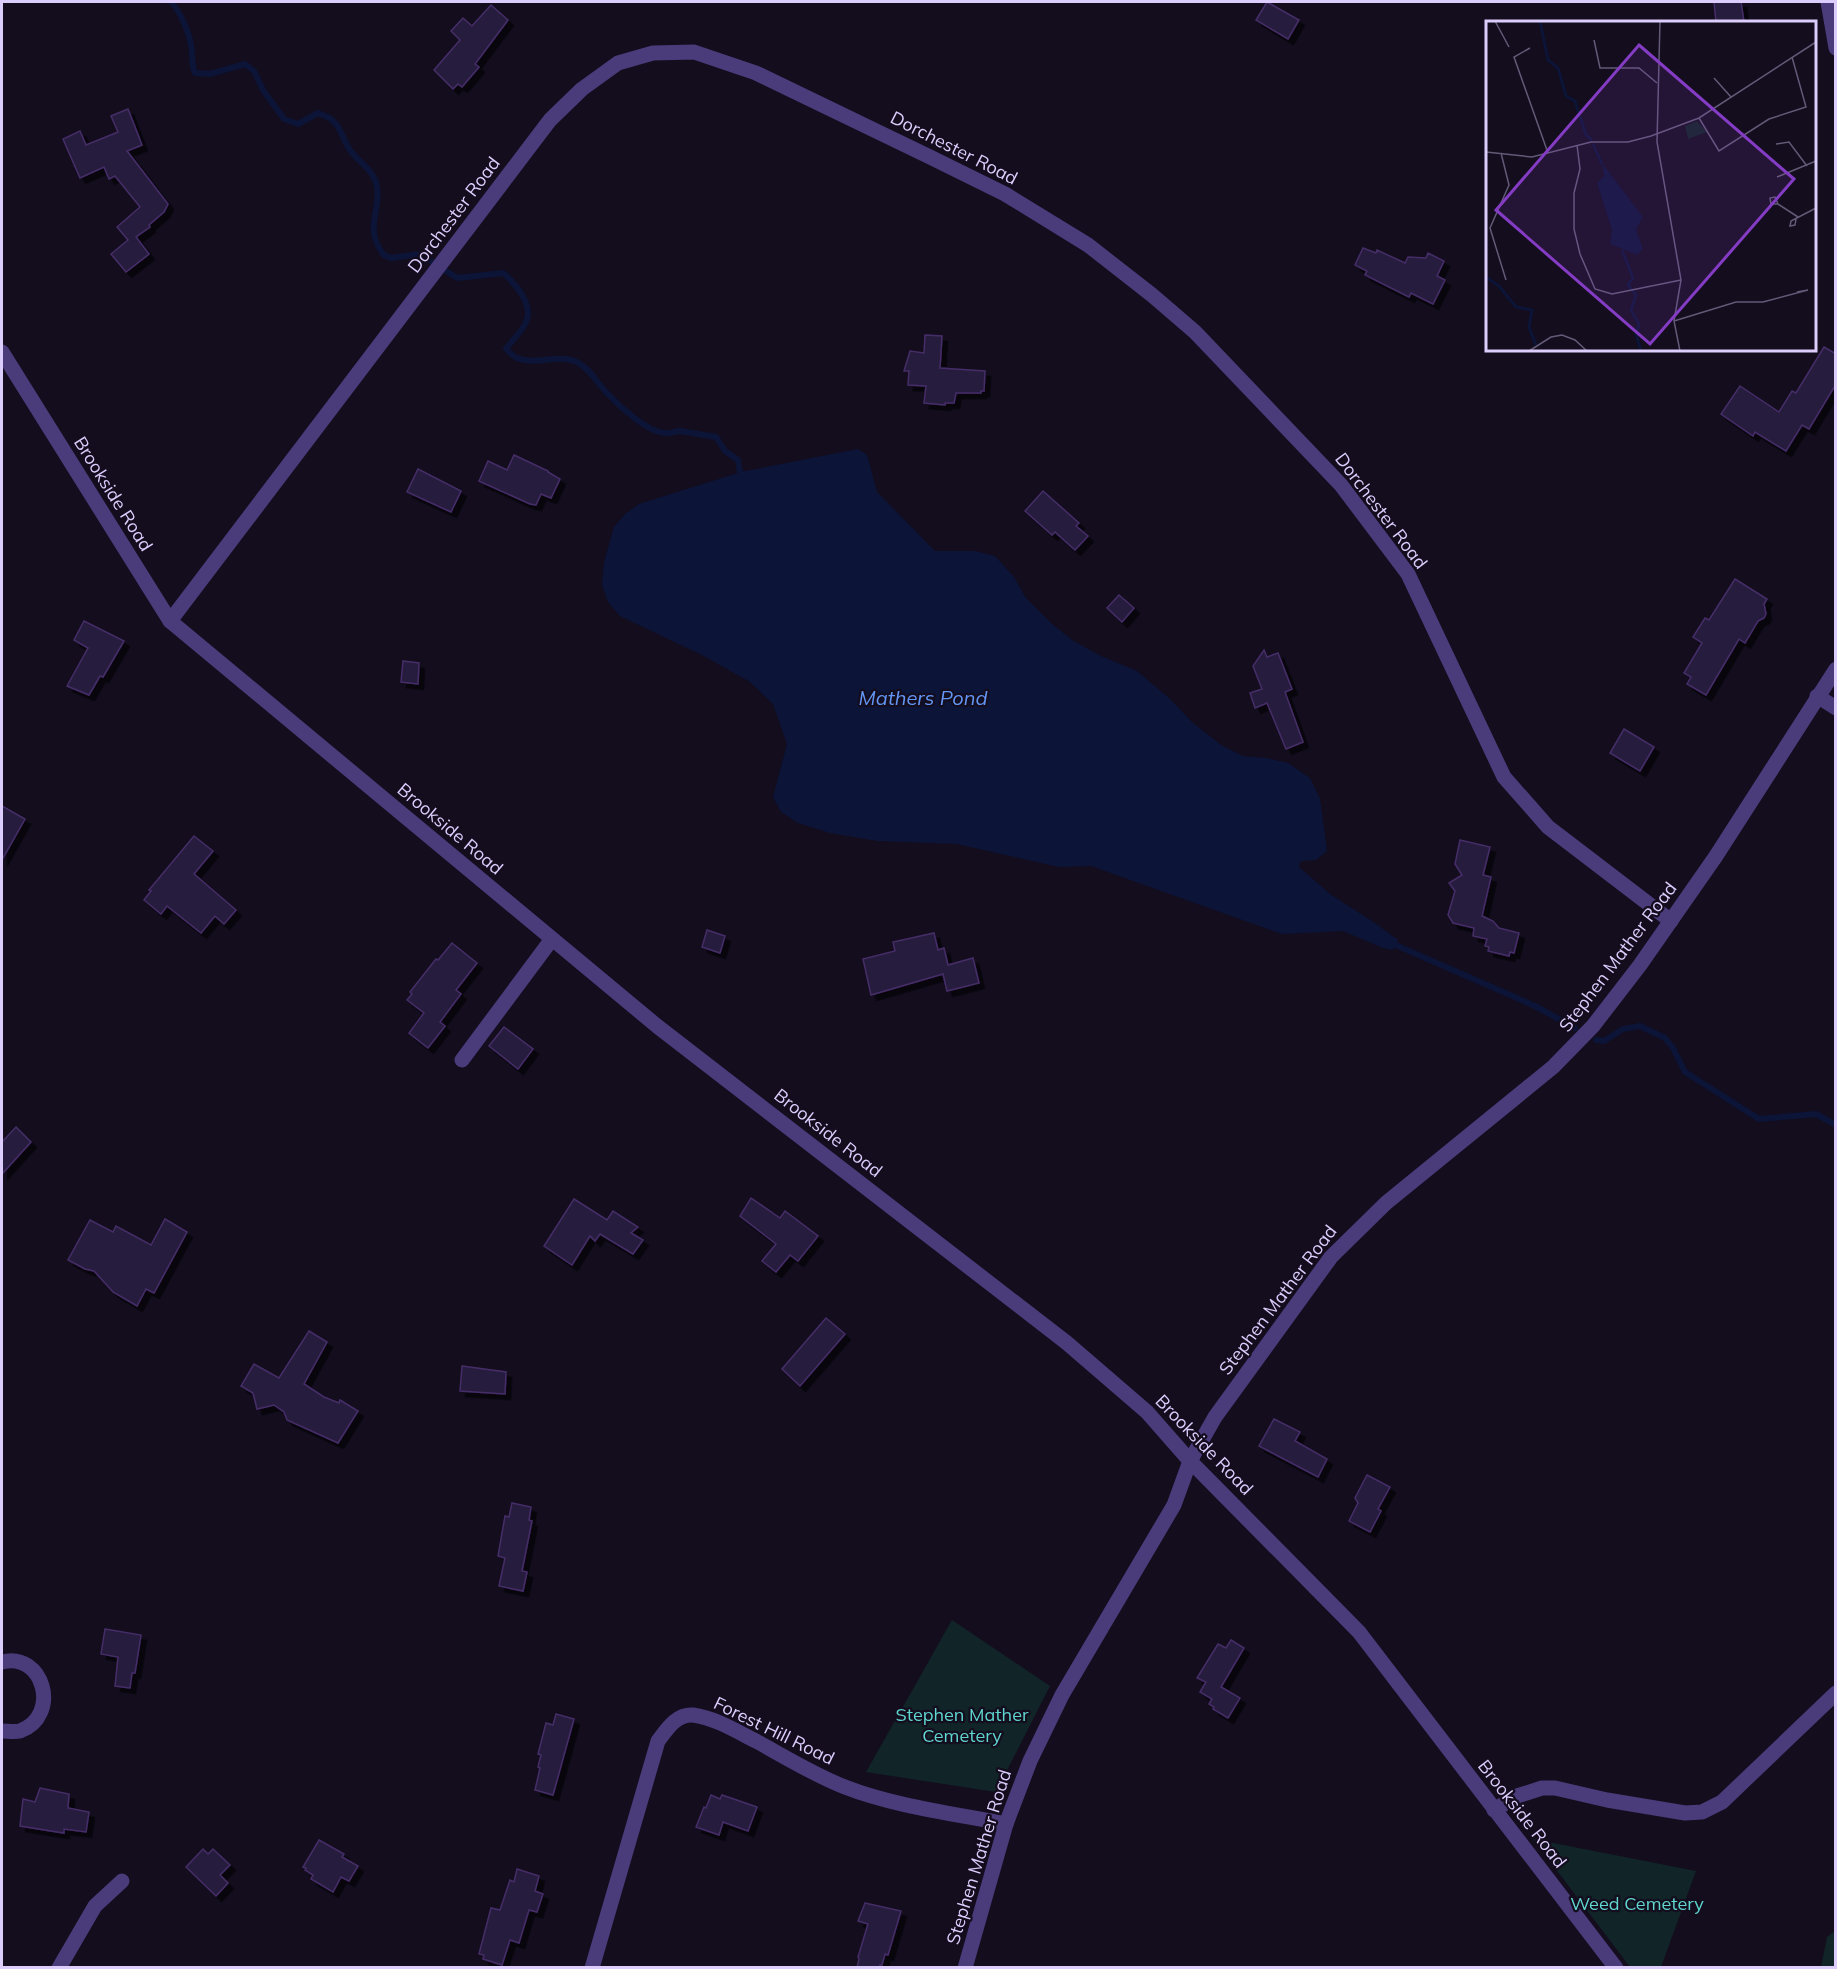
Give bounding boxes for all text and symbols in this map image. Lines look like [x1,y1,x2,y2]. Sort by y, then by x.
inset map [1486,21,1816,351]
street label: Dorchester Road [887,106,1022,189]
street label: Dorchester Road [402,152,505,277]
street label: Brookside Road [69,432,158,555]
street label: Dorchester Road [1330,448,1433,573]
water label: Mathers Pond [859,685,987,710]
street label: Brookside Road [393,778,508,880]
street label: Stephen Mather Road [1554,877,1681,1036]
street label: Brookside Road [770,1083,887,1182]
street label: Stephen Mather Road [1214,1220,1341,1379]
street label: Brookside Road [1151,1390,1258,1500]
street label: Forest Hill Road [710,1691,838,1770]
park label: Stephen Mather Cemetery [896,1703,1029,1747]
street label: Brookside Road [1473,1755,1572,1872]
street label: Stephen Mather Road [941,1767,1016,1947]
park label: Weed Cemetery [1570,1892,1704,1915]

